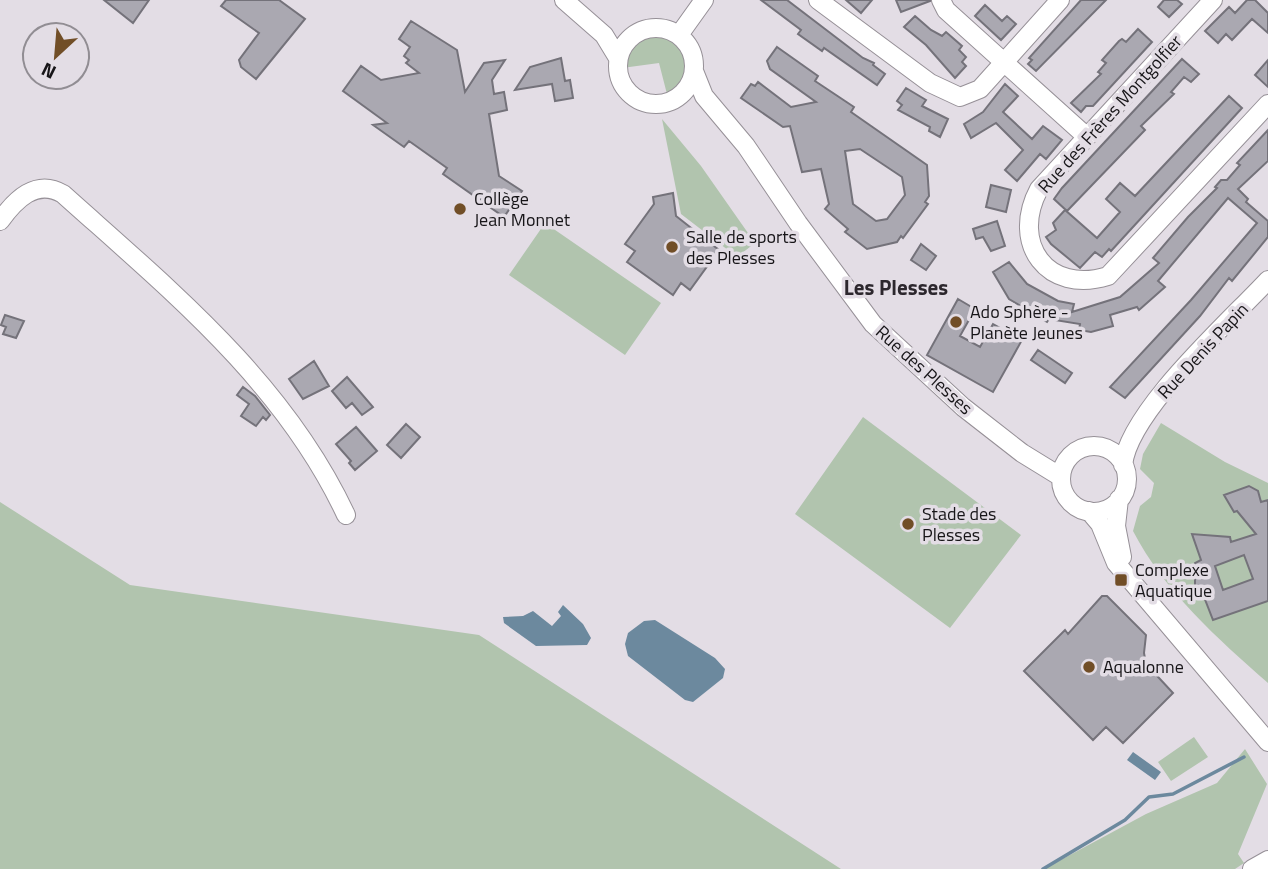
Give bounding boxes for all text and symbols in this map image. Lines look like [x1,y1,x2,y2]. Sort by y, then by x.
north arrow [21,21,91,91]
street label: Rue des Frères Montgolfier [1031,29,1188,199]
text: N [36,56,61,88]
place label: Collège Jean Monnet [474,185,571,233]
marker: Collège Jean Monnet [452,201,468,217]
place label: Salle de sports des Plesses [686,223,797,271]
marker: Salle de sports des Plesses [664,239,680,255]
district label: Les Plesses [844,271,948,303]
street label: Rue Denis Papin [1151,296,1254,405]
place label: Ado Sphère - Planète Jeunes [970,298,1083,346]
marker: Ado Sphère - Planète Jeunes [948,314,964,330]
street label: Rue des Plesses [870,319,979,421]
place label: Stade des Plesses [922,500,996,548]
marker: Stade des Plesses [900,516,916,532]
place label: Complexe Aquatique [1135,556,1212,604]
marker: Complexe Aquatique [1113,572,1129,588]
place label: Aqualonne [1103,653,1184,680]
marker: Aqualonne [1081,659,1097,675]

